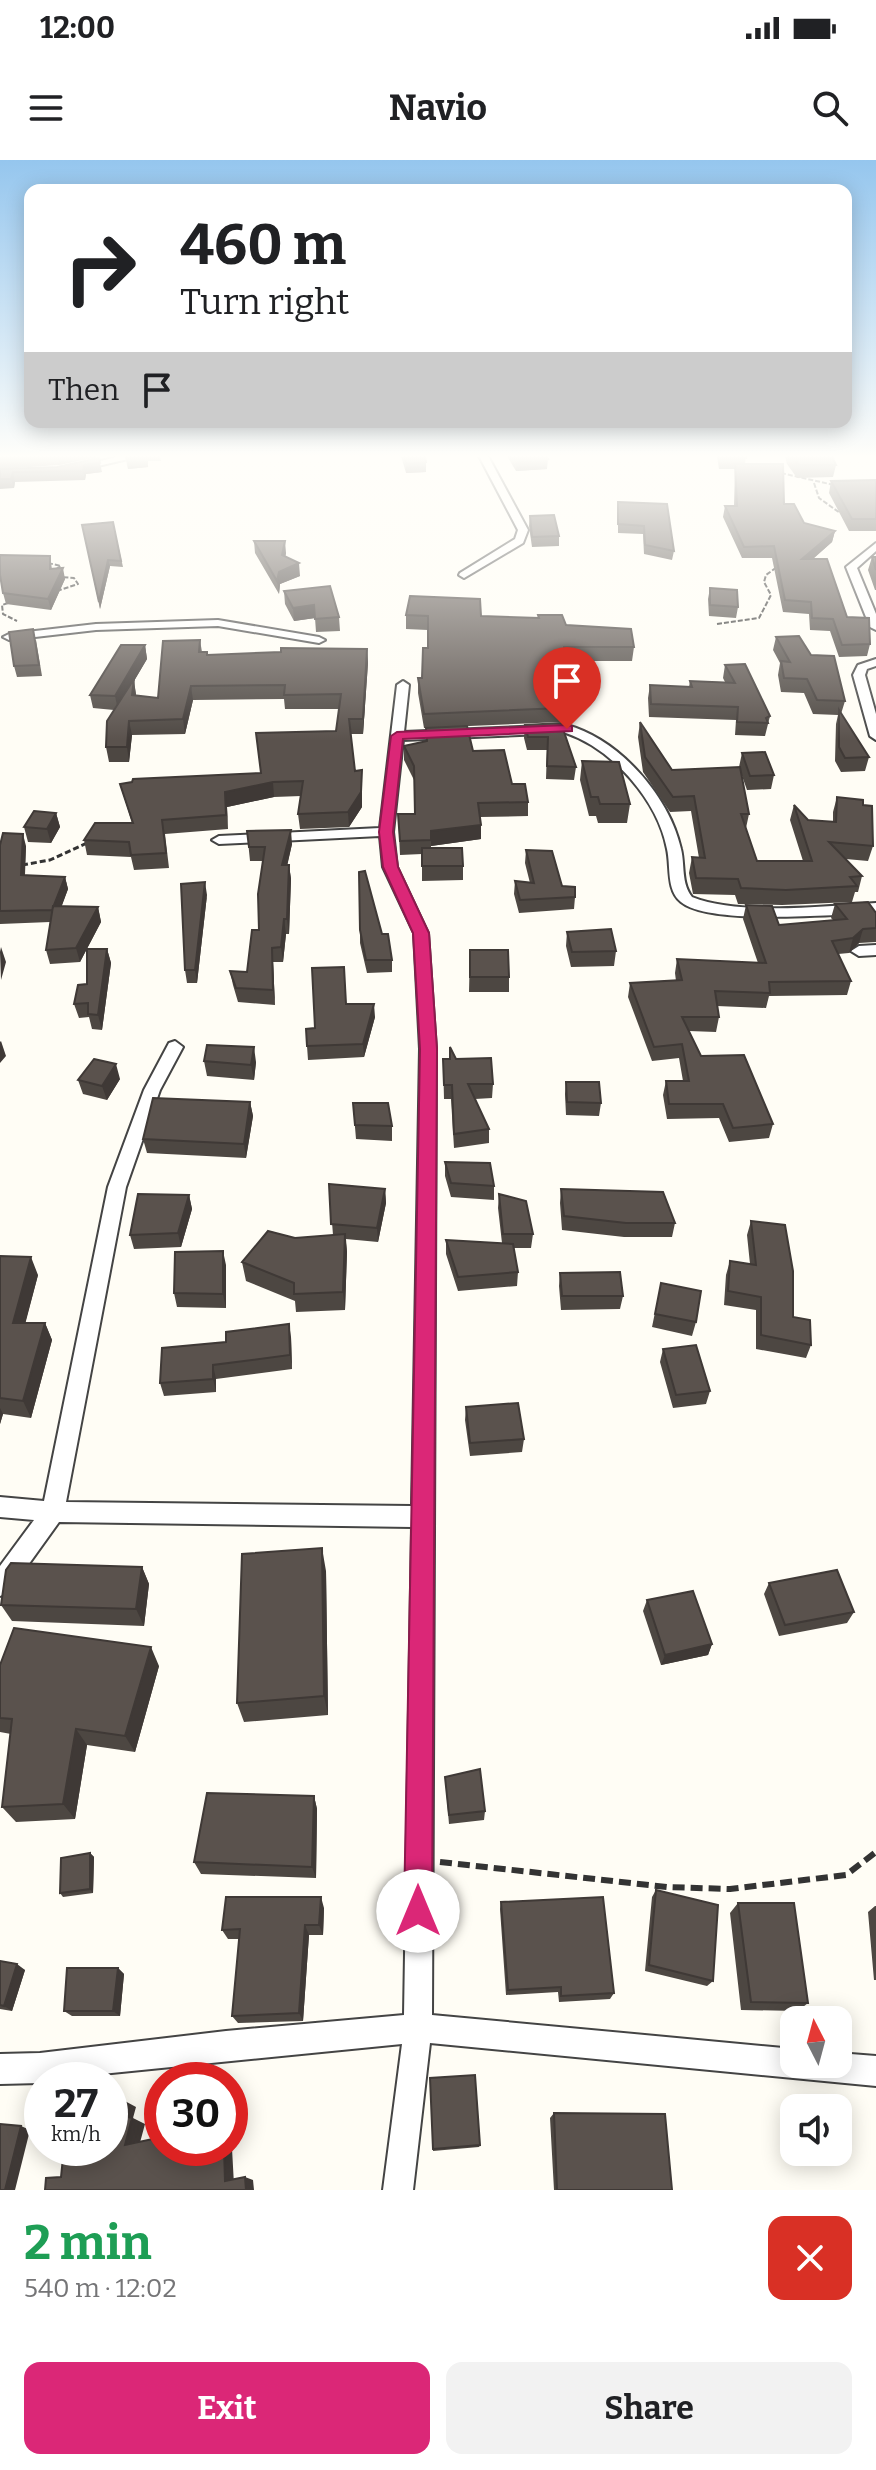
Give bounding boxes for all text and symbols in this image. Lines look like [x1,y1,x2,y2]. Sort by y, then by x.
text: 12:00 [40,10,115,46]
icon: menu [24,86,68,130]
text: Navio [389,86,487,130]
icon: search [808,86,852,130]
text: 460 m [180,212,346,279]
icon: right [48,216,152,320]
text: Turn right [180,280,349,324]
icon: arrive [135,368,179,412]
text: Then [48,372,119,408]
pin [533,647,601,729]
icon: arrive [545,659,589,703]
position arrow [376,1869,460,1953]
north arrow [780,2006,852,2078]
map controls [780,2006,852,2166]
speed limit sign: 30 [144,2062,248,2166]
text: 27 [54,2080,98,2128]
button: sound [780,2094,852,2166]
text: km/h [51,2122,101,2146]
text: 2 min [24,2214,152,2272]
button: close [768,2216,852,2300]
text: 540 m · 12:02 [24,2273,177,2304]
button: Exit [24,2362,430,2454]
button: Share [446,2362,852,2454]

